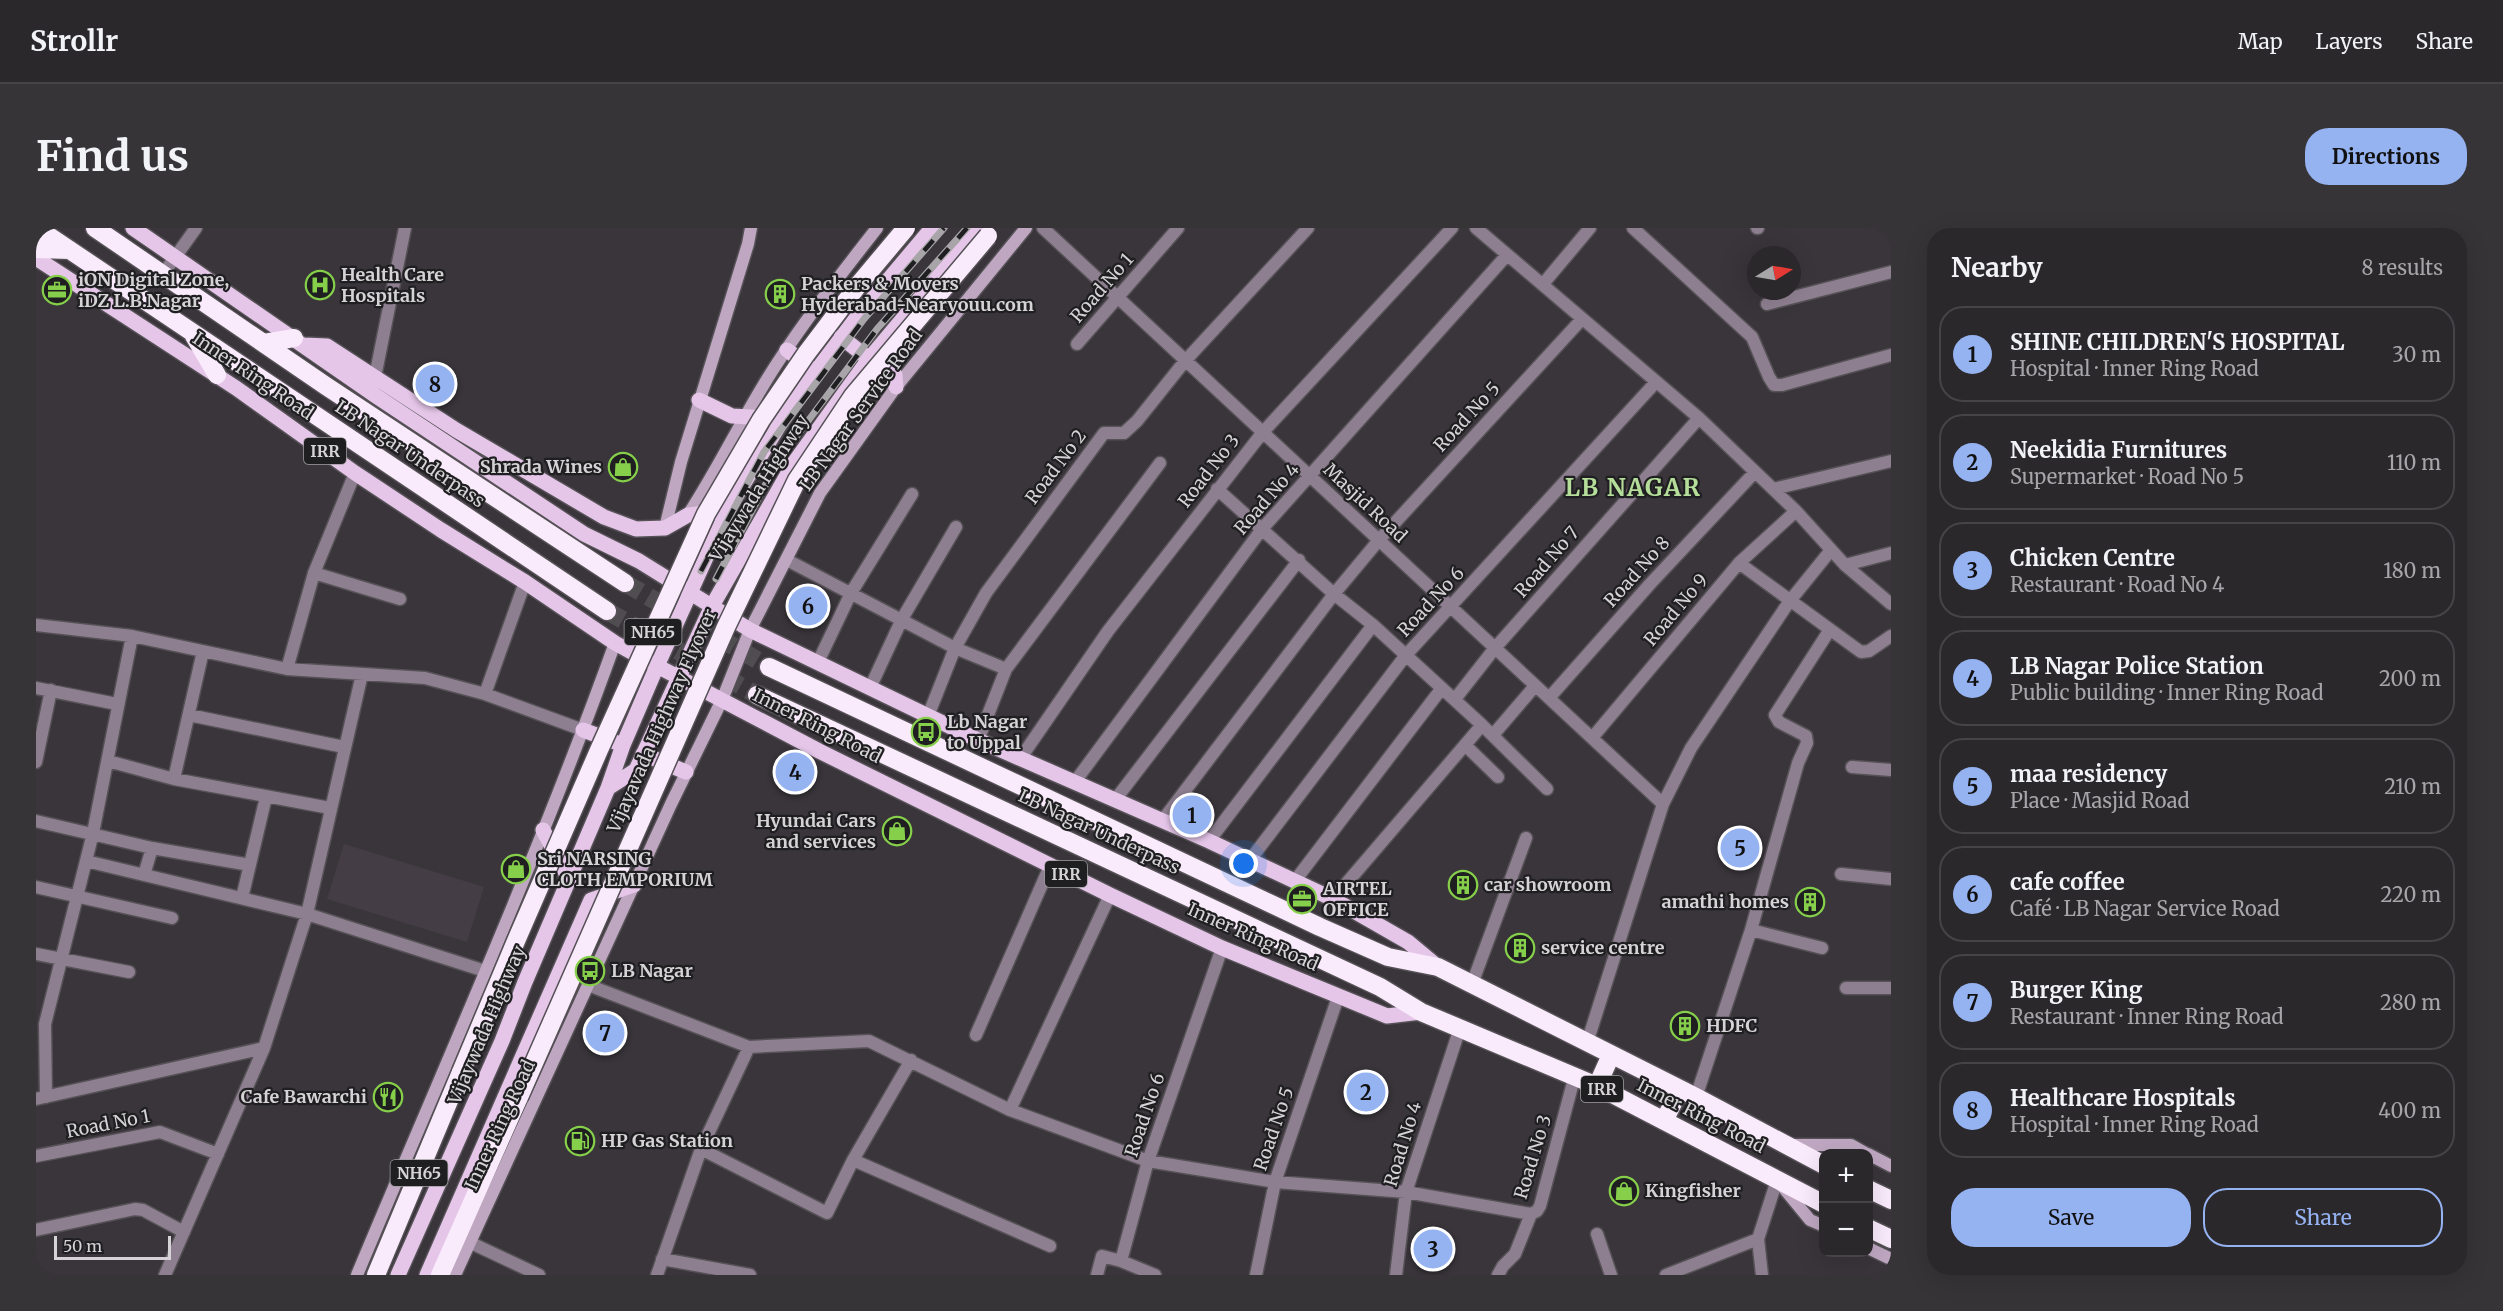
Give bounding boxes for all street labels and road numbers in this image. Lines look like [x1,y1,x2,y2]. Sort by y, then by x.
street label: Road No 1 [1065,248,1138,327]
street label: LB Nagar Service Road [794,324,927,495]
street label: Inner Ring Road [188,327,318,425]
street label: Road No 5 [1429,377,1505,456]
street label: LB Nagar Underpass [331,395,490,512]
street label: Vijaywada Highway [703,409,814,567]
street label: Road No 2 [1020,425,1091,508]
street label: Road No 3 [1173,429,1244,512]
road number: IRR [304,438,346,464]
street label: Road No 4 [1229,458,1304,539]
street label: Masjid Road [1319,458,1412,547]
street label: Road No 7 [1509,521,1584,602]
street label: Road No 8 [1599,532,1674,612]
street label: Road No 6 [1392,562,1469,641]
street label: Road No 9 [1639,569,1713,651]
street label: Vijayavada Highway Flyover [601,605,721,837]
road number: NH65 [624,619,682,645]
street label: Inner Ring Road [749,683,885,768]
street label: LB Nagar Underpass [1015,784,1184,879]
road number: IRR [1045,861,1087,887]
street label: Inner Ring Road [1184,897,1322,976]
street label: Vijaywada Highway [442,942,531,1109]
street label: Inner Ring Road [459,1056,540,1194]
street label: Road No 6 [1119,1070,1170,1160]
street label: Inner Ring Road [1633,1073,1769,1158]
road number: IRR [1581,1076,1623,1102]
street label: Road No 5 [1248,1084,1299,1174]
street label: Road No 4 [1379,1099,1426,1189]
street label: Road No 1 [64,1104,152,1143]
street label: Road No 3 [1509,1112,1556,1202]
road number: NH65 [390,1160,448,1186]

